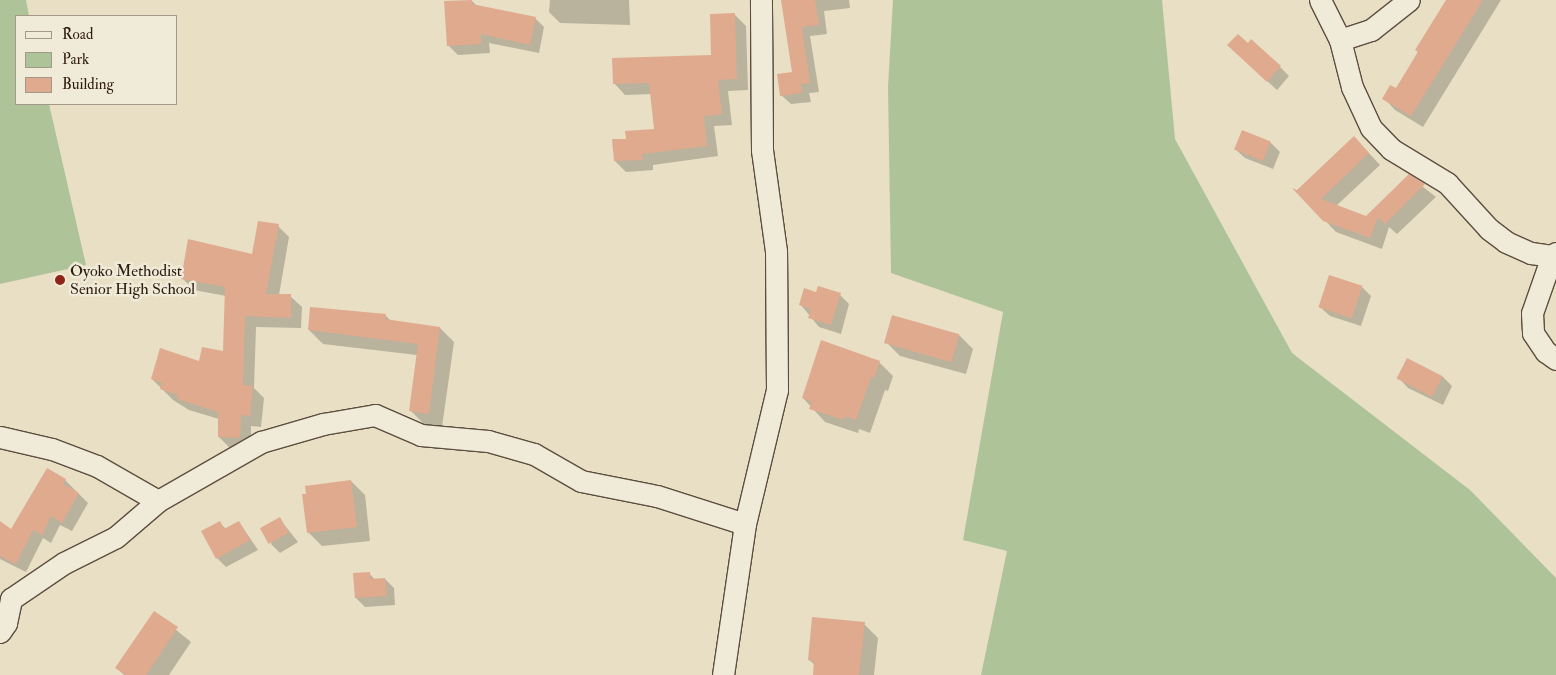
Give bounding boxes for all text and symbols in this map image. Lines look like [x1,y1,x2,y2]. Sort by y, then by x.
legend [15,15,178,105]
text: Road [62,25,93,44]
text: Park [62,50,89,69]
text: Building [62,75,114,94]
place label: Oyoko Methodist Senior High School [70,261,195,299]
marker: Oyoko Methodist Senior High School [54,274,66,286]

